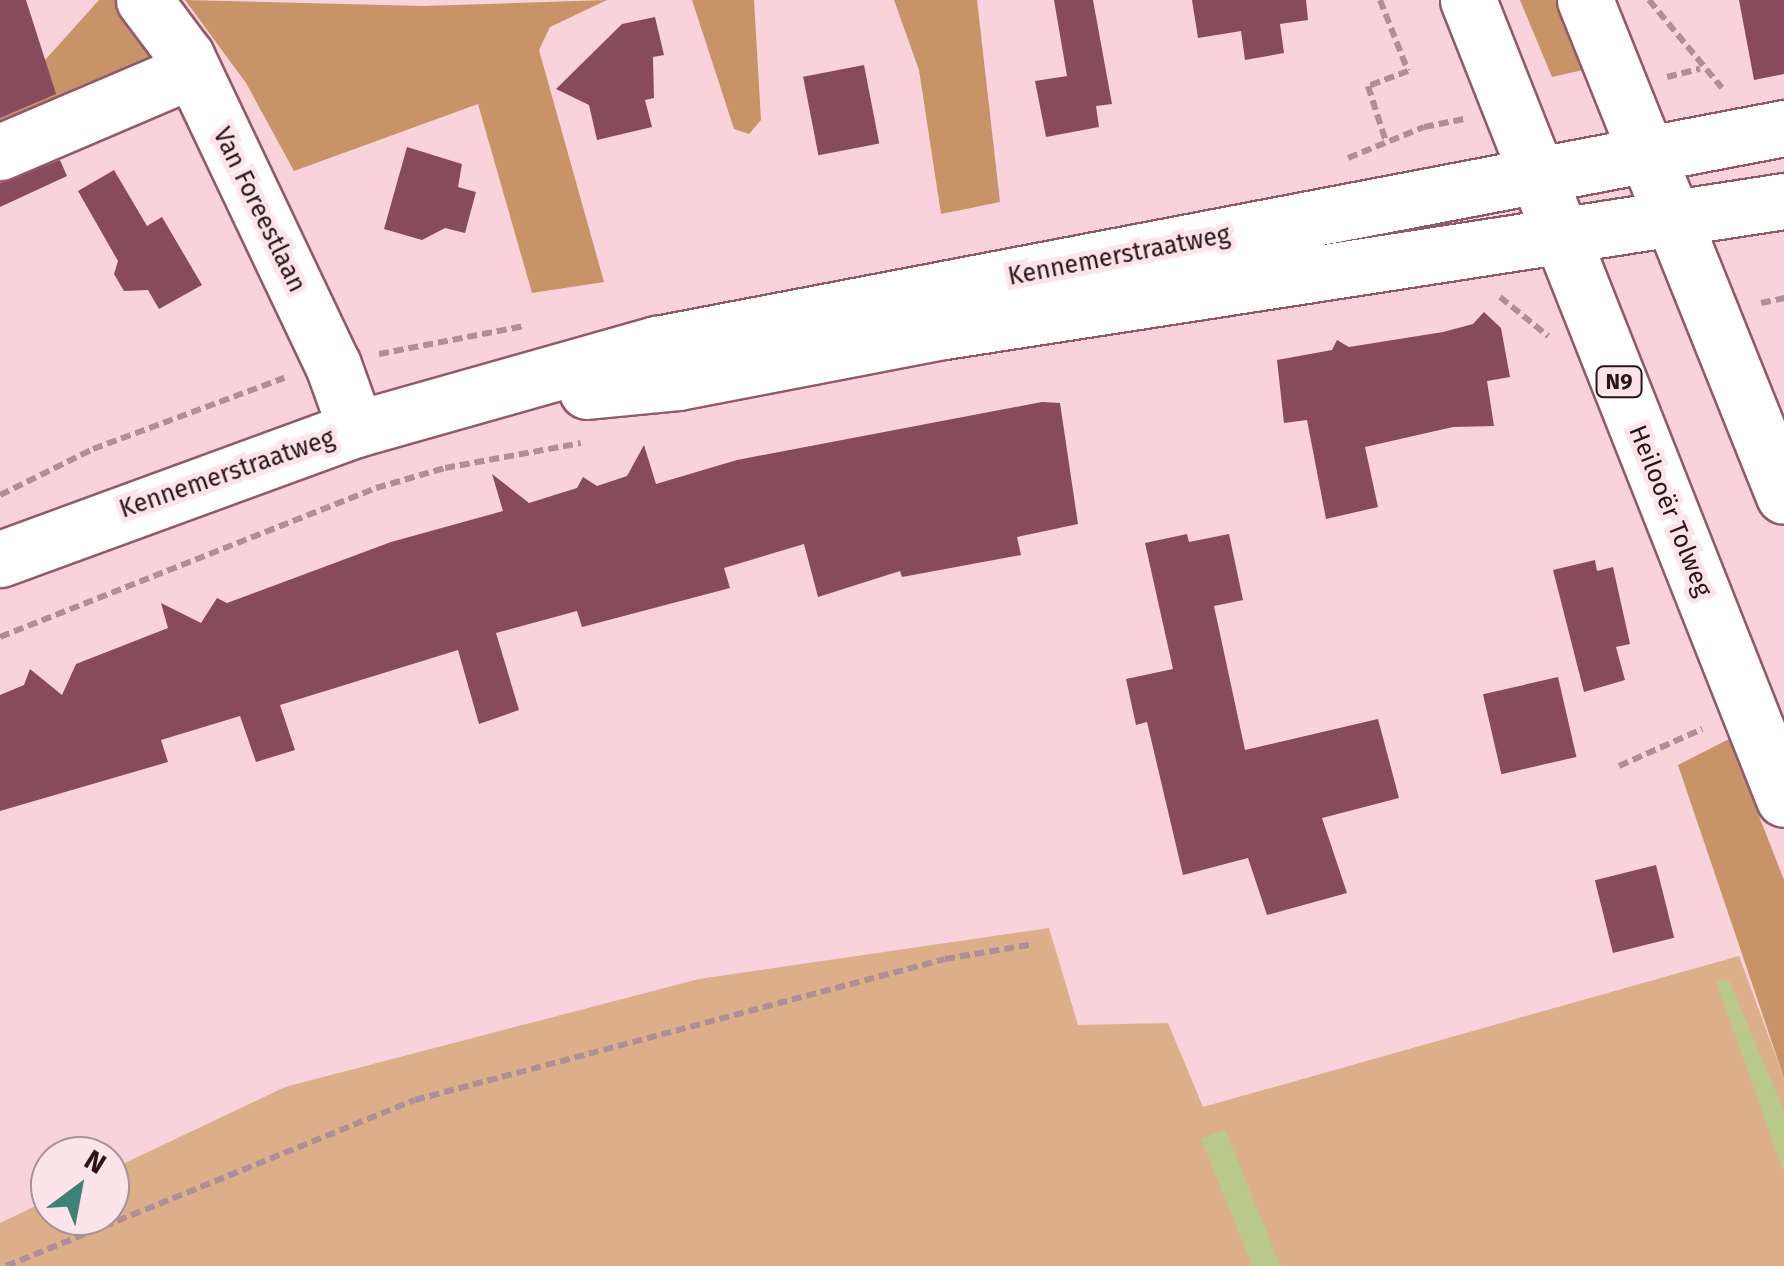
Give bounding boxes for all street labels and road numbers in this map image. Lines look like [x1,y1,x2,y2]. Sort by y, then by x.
street label: Van Foreestlaan [206,123,312,297]
street label: Kennemerstraatweg [1006,220,1232,292]
road number: N9 [1594,365,1644,399]
street label: Heilooër Tolweg [1622,421,1718,601]
street label: Kennemerstraatweg [116,423,338,525]

